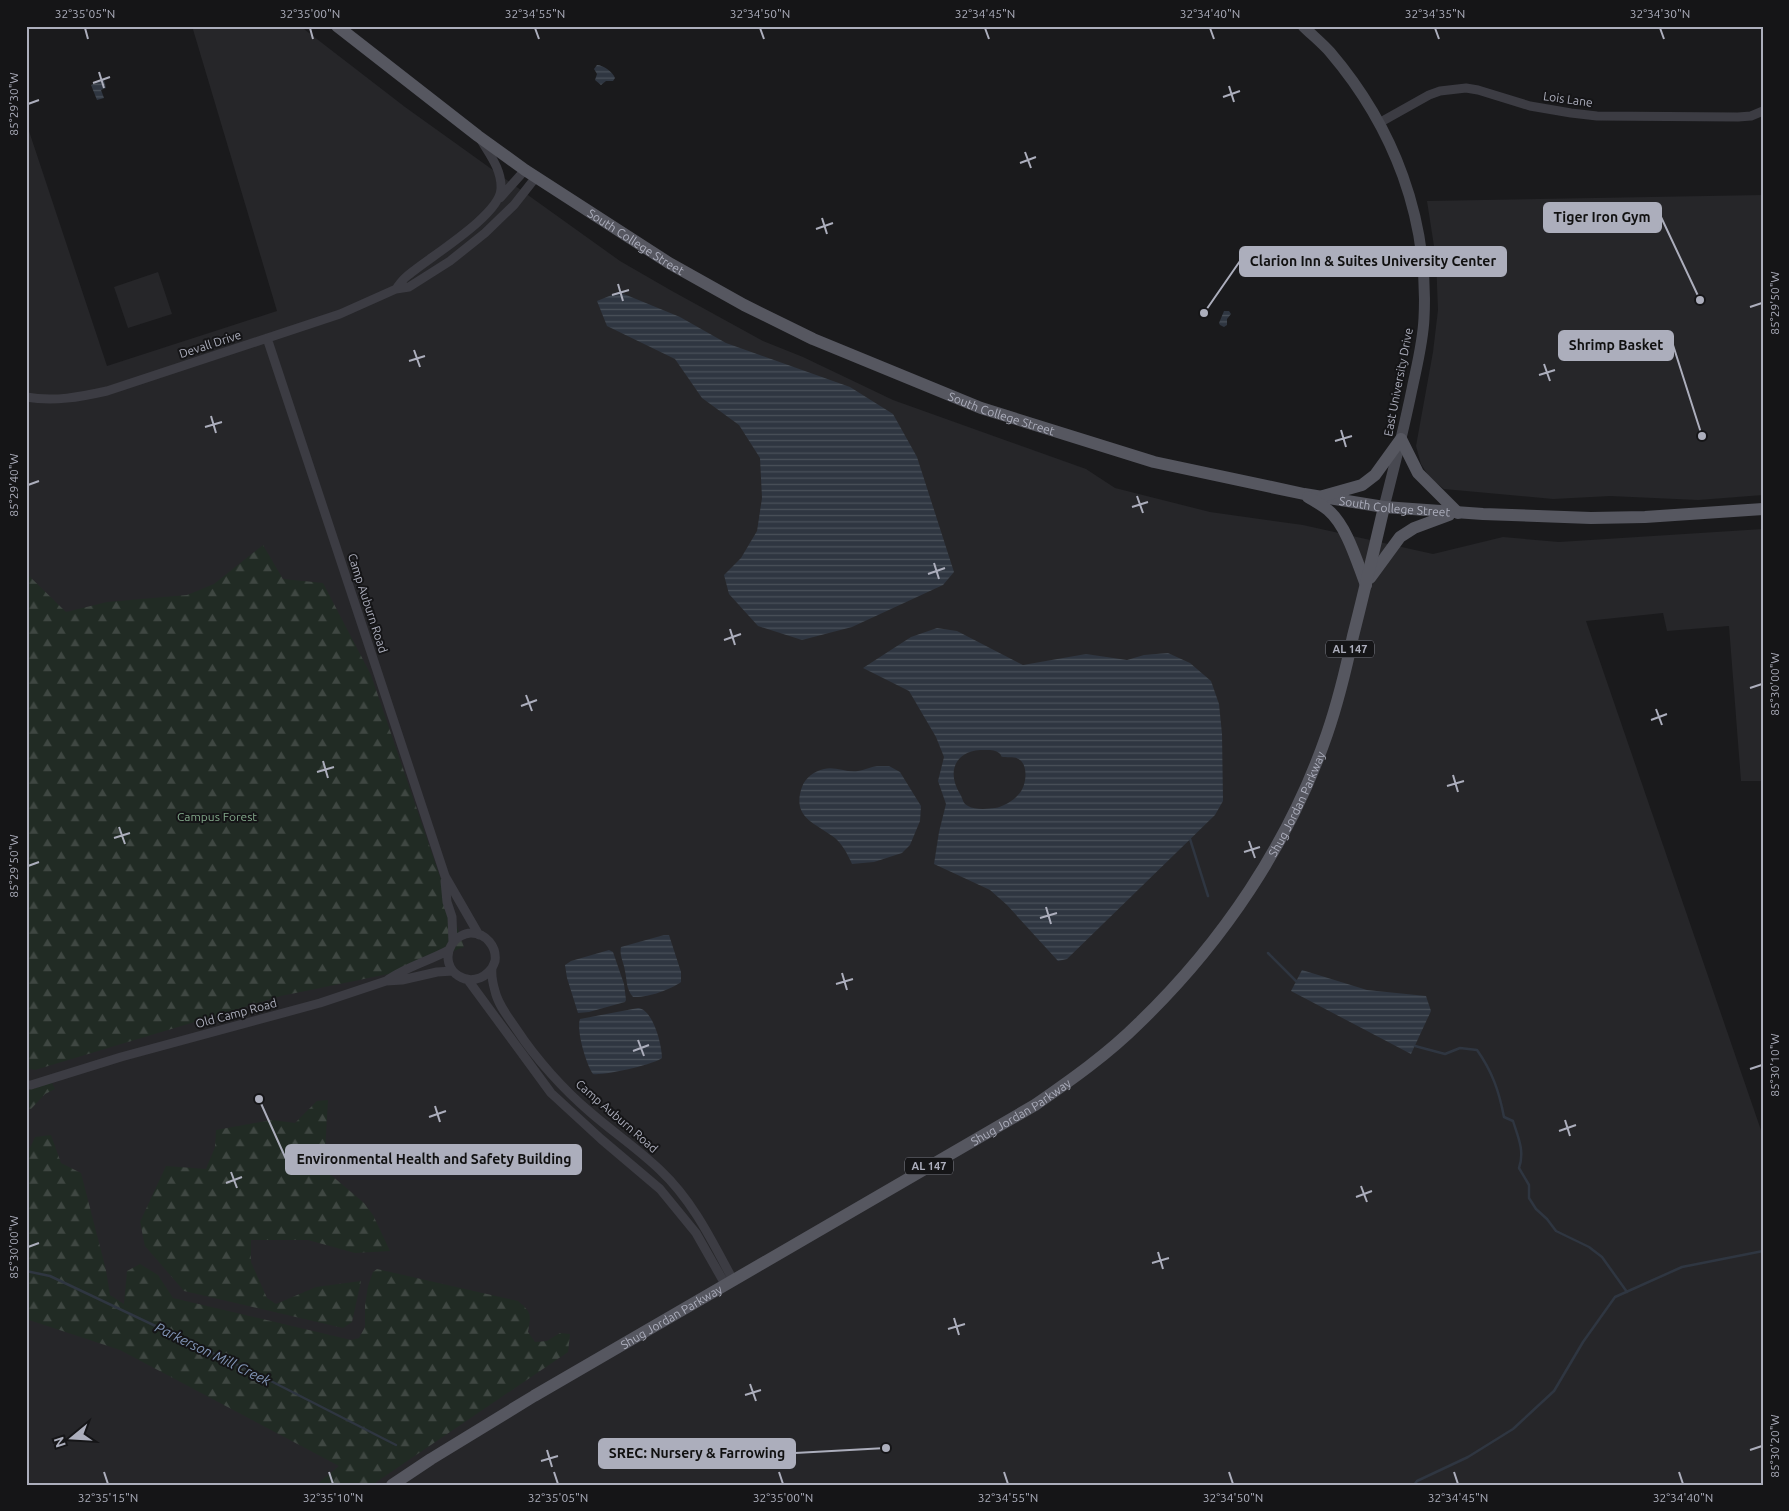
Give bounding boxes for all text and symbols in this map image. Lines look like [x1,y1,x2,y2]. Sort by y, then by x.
text: 32°35'05"N [55,7,115,20]
text: 32°35'00"N [280,7,340,20]
text: 32°34'55"N [505,7,565,20]
text: 32°34'50"N [730,7,790,20]
text: 32°34'45"N [955,7,1015,20]
text: 32°34'40"N [1180,7,1240,20]
text: 32°34'35"N [1405,7,1465,20]
text: 32°34'30"N [1630,7,1690,20]
text: 85°29'30"W [7,72,20,136]
street label: Lois Lane [1542,89,1594,109]
callout: Tiger Iron Gym [1544,203,1661,232]
street label: South College Street [586,206,687,277]
text: Tiger Iron Gym [1554,209,1650,225]
callout: Clarion Inn & Suites University Center [1240,247,1506,276]
text: Clarion Inn & Suites University Center [1250,253,1496,269]
text: 85°29'50"W [1768,271,1781,335]
street label: East University Drive [1381,327,1415,437]
street label: Devall Drive [177,328,243,360]
callout: Shrimp Basket [1559,331,1673,360]
text: Shrimp Basket [1569,337,1663,353]
street label: South College Street [947,389,1057,437]
text: 85°29'40"W [7,453,20,517]
street label: South College Street [1338,493,1451,518]
street label: Camp Auburn Road [346,552,390,654]
road number: AL 147 [1326,641,1374,658]
text: 85°30'00"W [1768,652,1781,716]
street label: Shug Jordan Parkway [1265,749,1327,859]
park label: Campus Forest [177,810,257,823]
text: 85°29'50"W [7,834,20,898]
street label: Old Camp Road [194,996,278,1030]
text: 85°30'10"W [1768,1033,1781,1097]
street label: Shug Jordan Parkway [968,1076,1073,1148]
street label: Camp Auburn Road [573,1077,661,1155]
callout: Environmental Health and Safety Building [286,1145,581,1174]
text: Environmental Health and Safety Building [296,1151,572,1167]
road number: AL 147 [905,1158,953,1174]
text: 85°30'00"W [7,1215,20,1279]
street label: Shug Jordan Parkway [618,1282,724,1351]
water label: Parkerson Mill Creek [153,1319,274,1389]
north arrow [48,1414,98,1464]
text: 85°30'20"W [1768,1414,1781,1478]
text: N [50,1435,69,1449]
callout: SREC: Nursery & Farrowing [599,1439,795,1468]
text: SREC: Nursery & Farrowing [609,1445,785,1461]
text: 32°35'15"N [78,1491,138,1504]
text: 32°35'10"N [303,1491,363,1504]
text: 32°35'05"N [528,1491,588,1504]
text: 32°35'00"N [753,1491,813,1504]
text: 32°34'55"N [978,1491,1038,1504]
text: 32°34'50"N [1203,1491,1263,1504]
text: 32°34'45"N [1428,1491,1488,1504]
text: 32°34'40"N [1653,1491,1713,1504]

